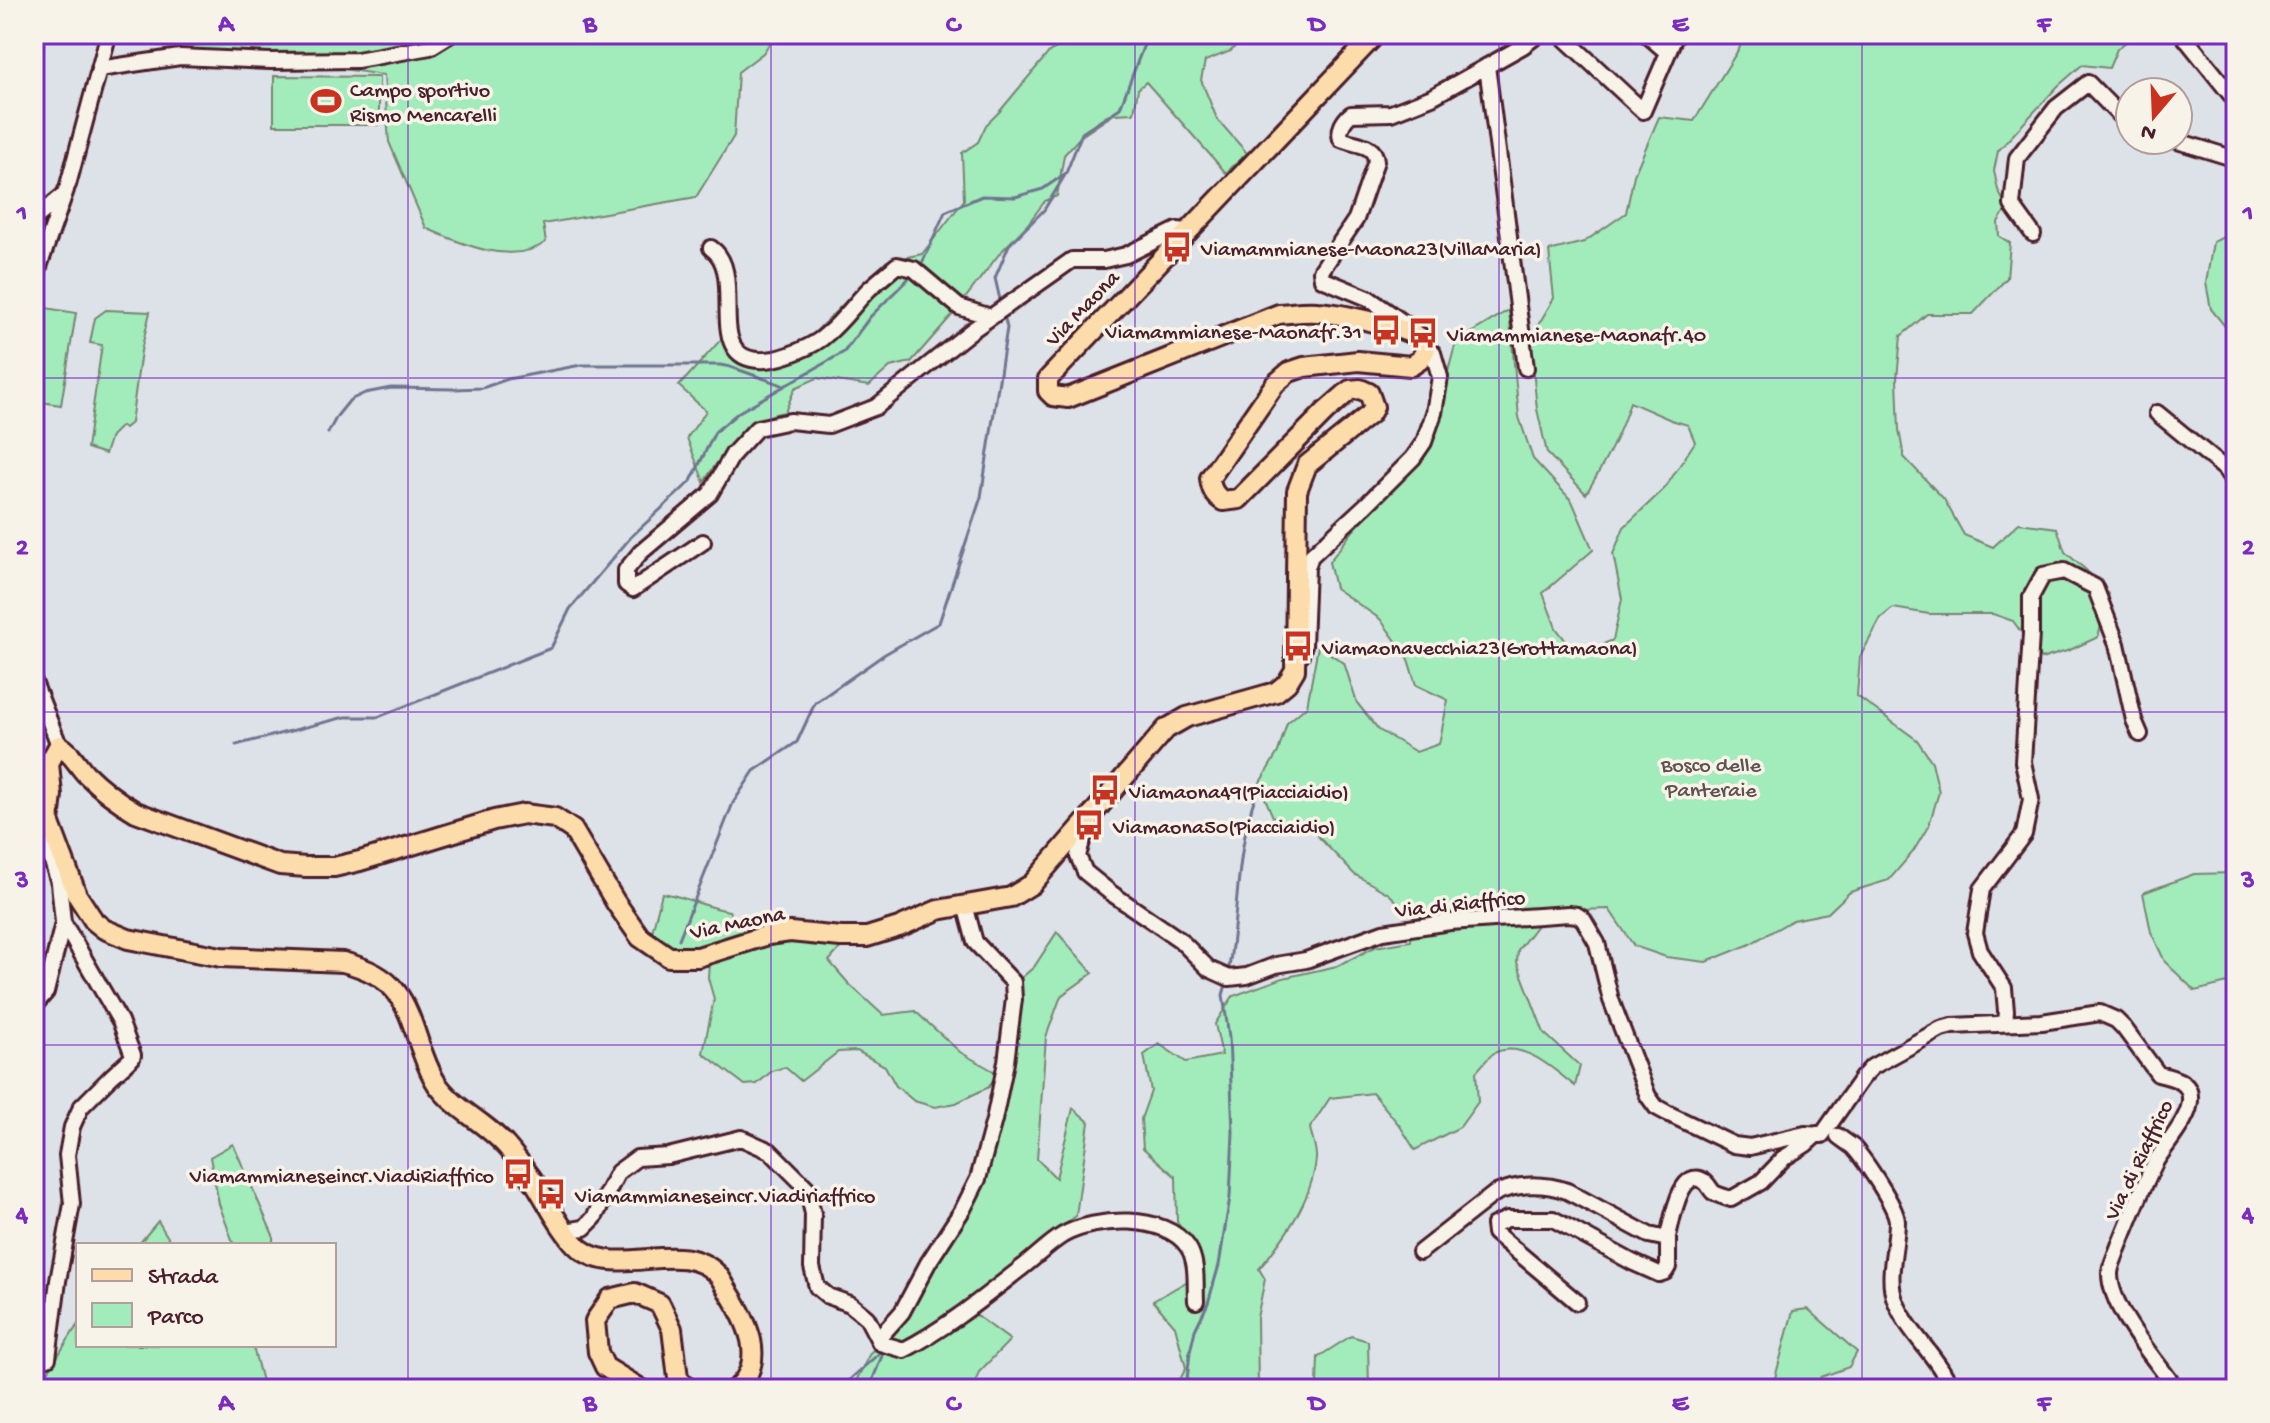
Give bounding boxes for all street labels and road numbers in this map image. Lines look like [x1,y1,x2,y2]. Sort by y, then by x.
street label: Via Maona [1040,266,1127,354]
street label: Via di Riaffrico [1393,886,1527,926]
street label: Via Maona [687,902,788,948]
street label: Via di Riaffrico [2100,1096,2181,1226]

